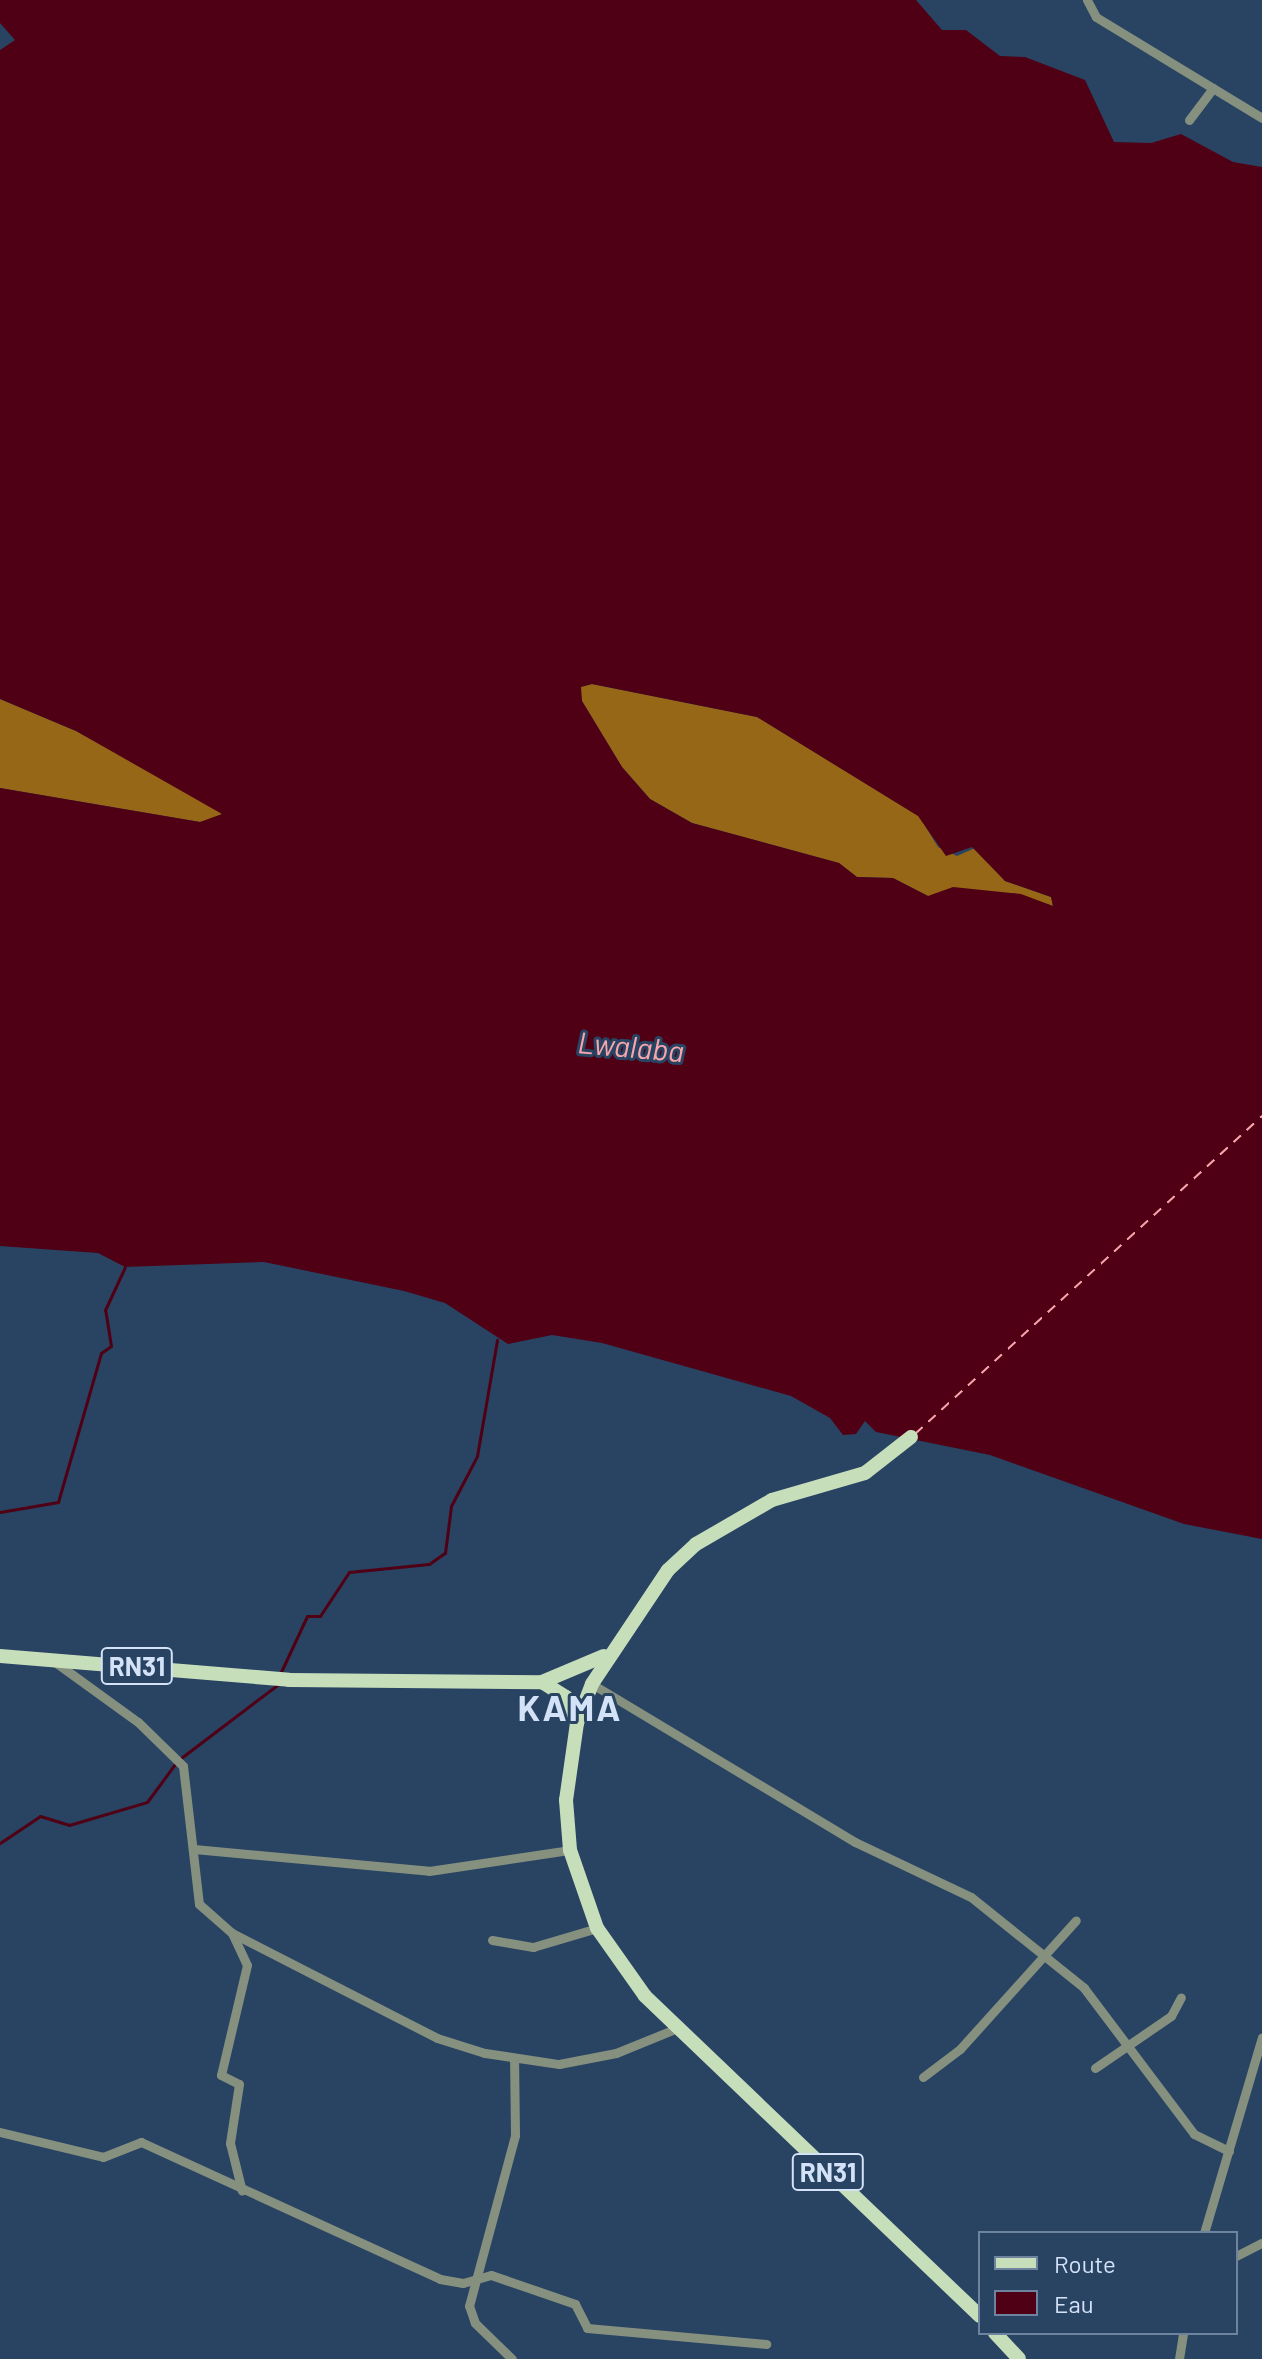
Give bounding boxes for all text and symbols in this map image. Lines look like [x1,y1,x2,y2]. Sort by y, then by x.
water label: Lwalaba [576,1023,686,1069]
road number: RN31 [99,1644,175,1688]
district label: KAMA [518,1685,622,1729]
road number: RN31 [790,2150,866,2194]
legend [978,2231,1238,2335]
text: Route [1054,2249,1116,2278]
text: Eau [1054,2289,1094,2318]

